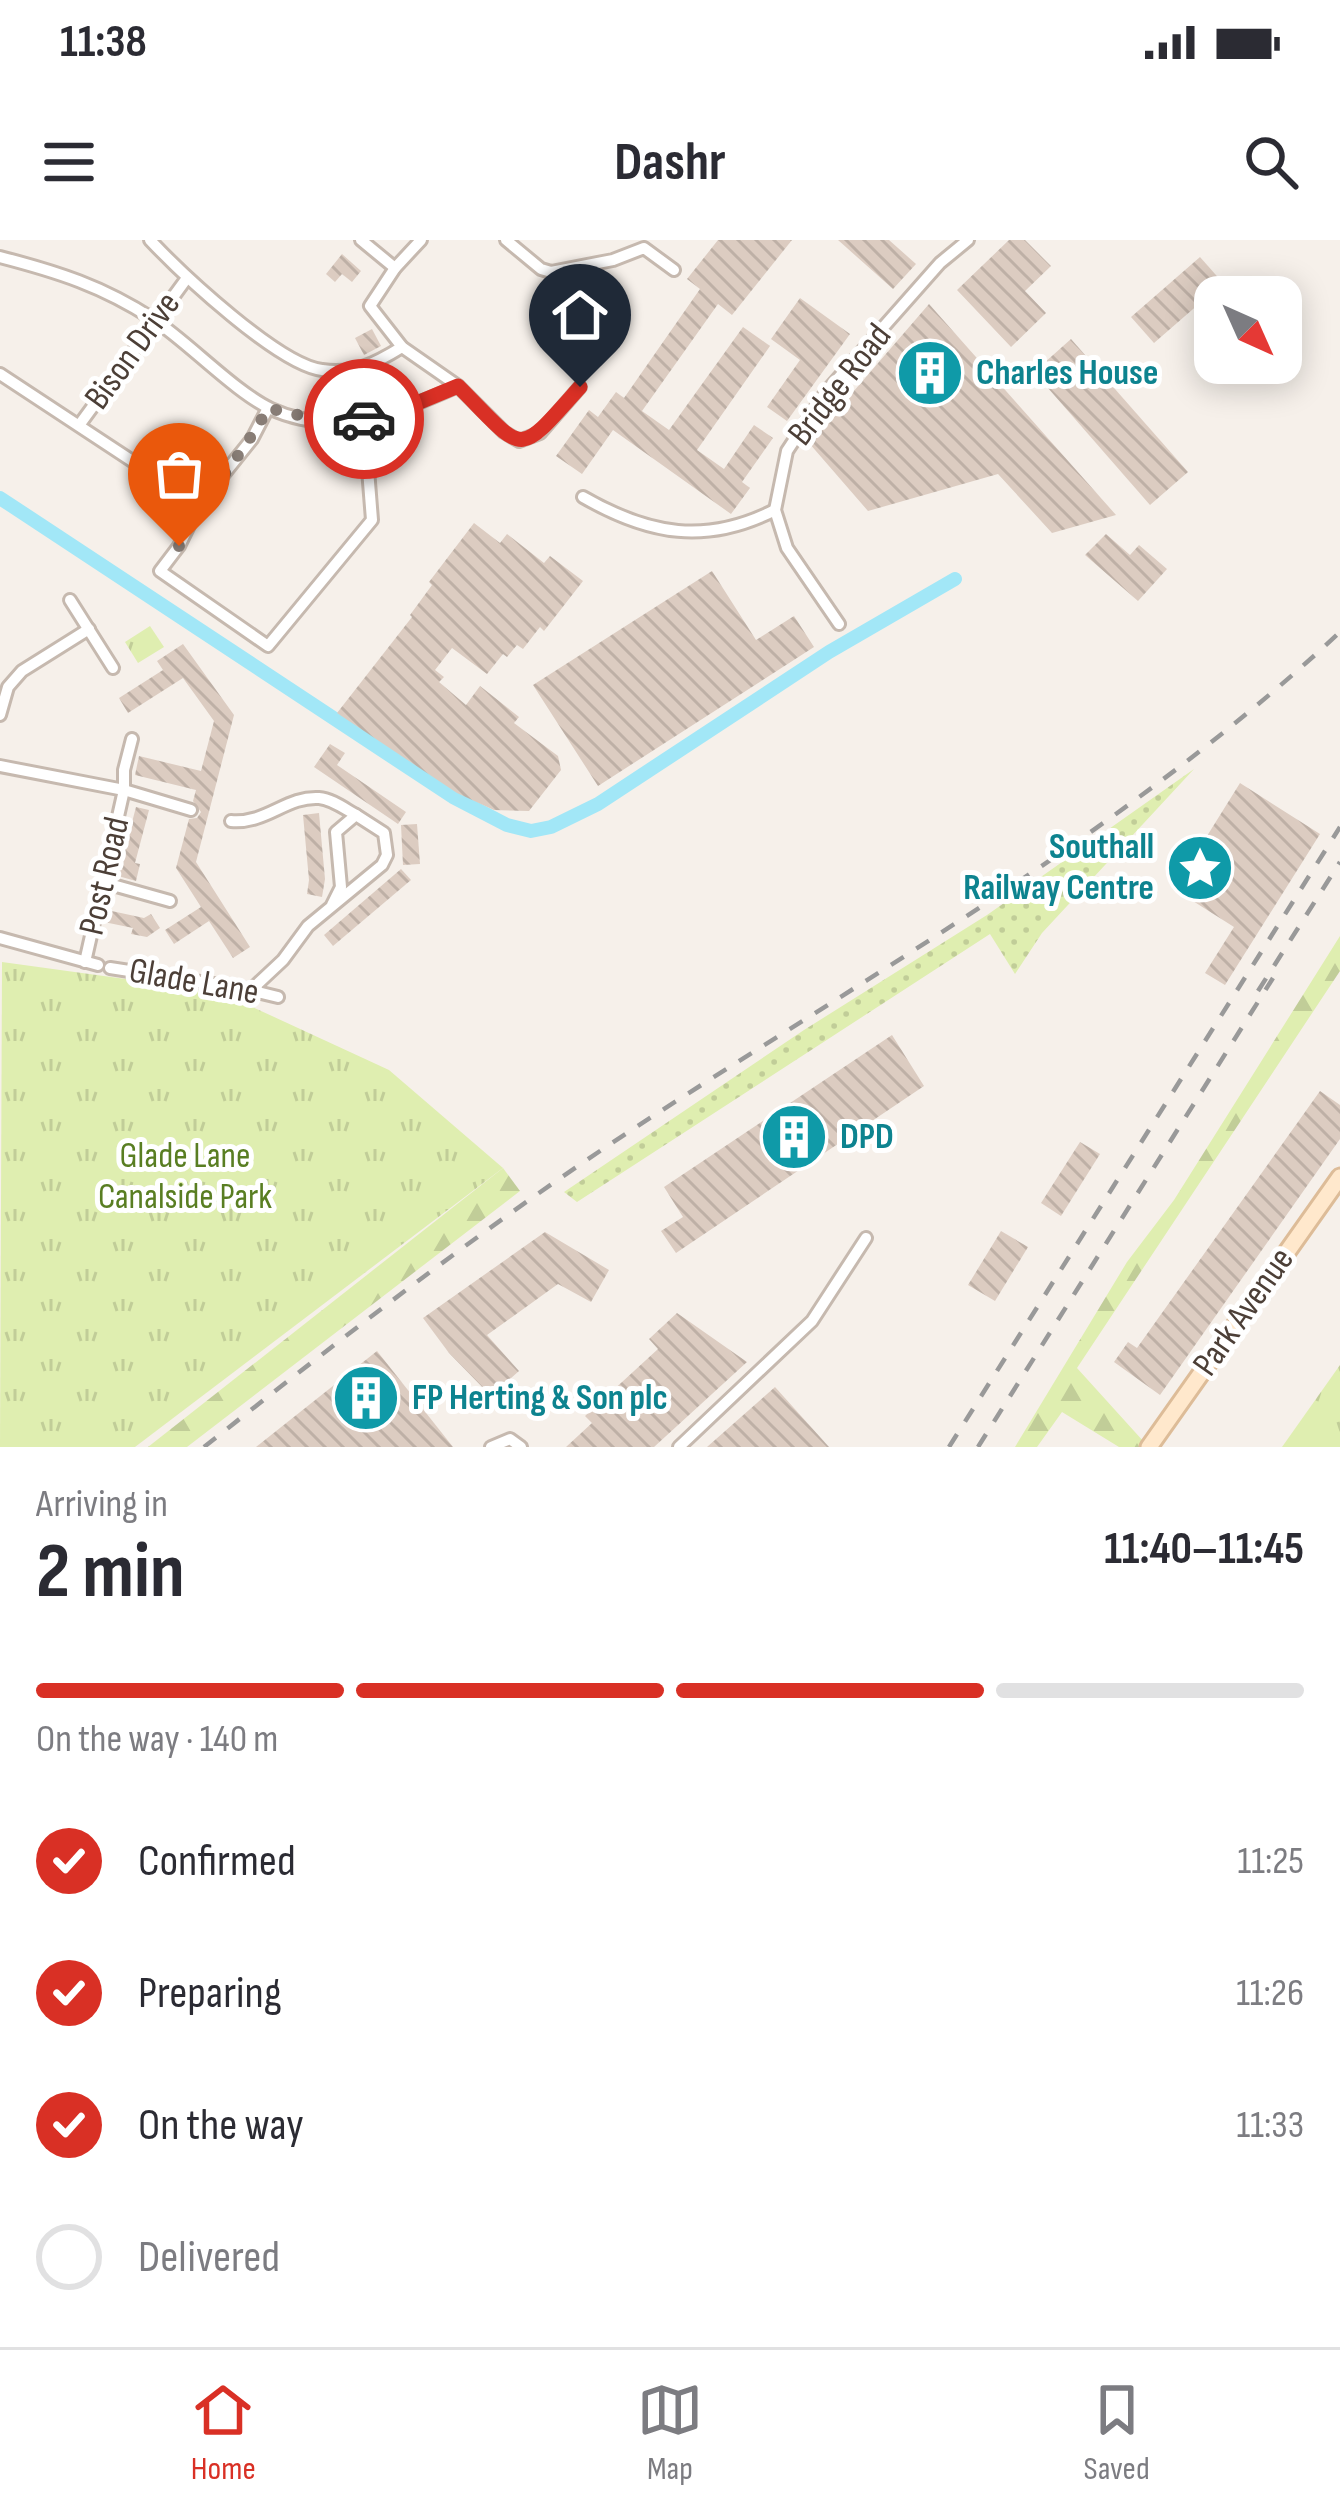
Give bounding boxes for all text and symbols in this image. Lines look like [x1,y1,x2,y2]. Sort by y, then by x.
text: 11:38 [60,15,147,70]
icon: menu [36,129,102,195]
icon: search [1238,129,1304,195]
text: Dashr [614,130,726,195]
pin [529,264,631,387]
north arrow [1194,276,1302,384]
map controls [1194,276,1302,384]
icon: home [547,282,613,348]
street label: Bison Drive [76,284,190,418]
street label: Bridge Road [779,316,901,454]
building icon: Charles House [895,338,965,408]
place label: Charles House [976,352,1158,395]
courier [304,359,424,479]
icon: car [331,386,397,452]
pin [128,423,230,546]
icon: bag [146,441,212,507]
street label: Post Road [71,813,139,939]
place label: Southall Railway Centre [963,826,1154,910]
place icon: Southall Railway Centre [1165,833,1235,903]
street label: Glade Lane [126,949,262,1015]
building icon: DPD [759,1102,829,1172]
place label: DPD [840,1116,894,1159]
park label: Glade Lane Canalside Park [98,1135,272,1219]
street label: Park Avenue [1184,1240,1304,1384]
building icon: FP Herting & Son plc [331,1363,401,1433]
place label: FP Herting & Son plc [412,1377,668,1420]
text: Arriving in [36,1481,168,1528]
text: 11:40–11:45 [1104,1522,1304,1577]
text: 2 min [36,1526,185,1619]
text: On the way · 140 m [36,1716,278,1763]
icon: check [36,1828,102,1894]
text: Confirmed [138,1834,296,1889]
text: 11:25 [1238,1838,1304,1885]
icon: check [36,1960,102,2026]
text: Preparing [138,1966,282,2021]
text: 11:26 [1236,1970,1304,2017]
icon: check [36,2092,102,2158]
text: On the way [138,2098,304,2153]
text: 11:33 [1237,2102,1304,2149]
text: Delivered [138,2230,280,2285]
tab: Home [190,2377,256,2489]
tab: Map [637,2377,703,2489]
tab: Saved [1084,2377,1150,2489]

